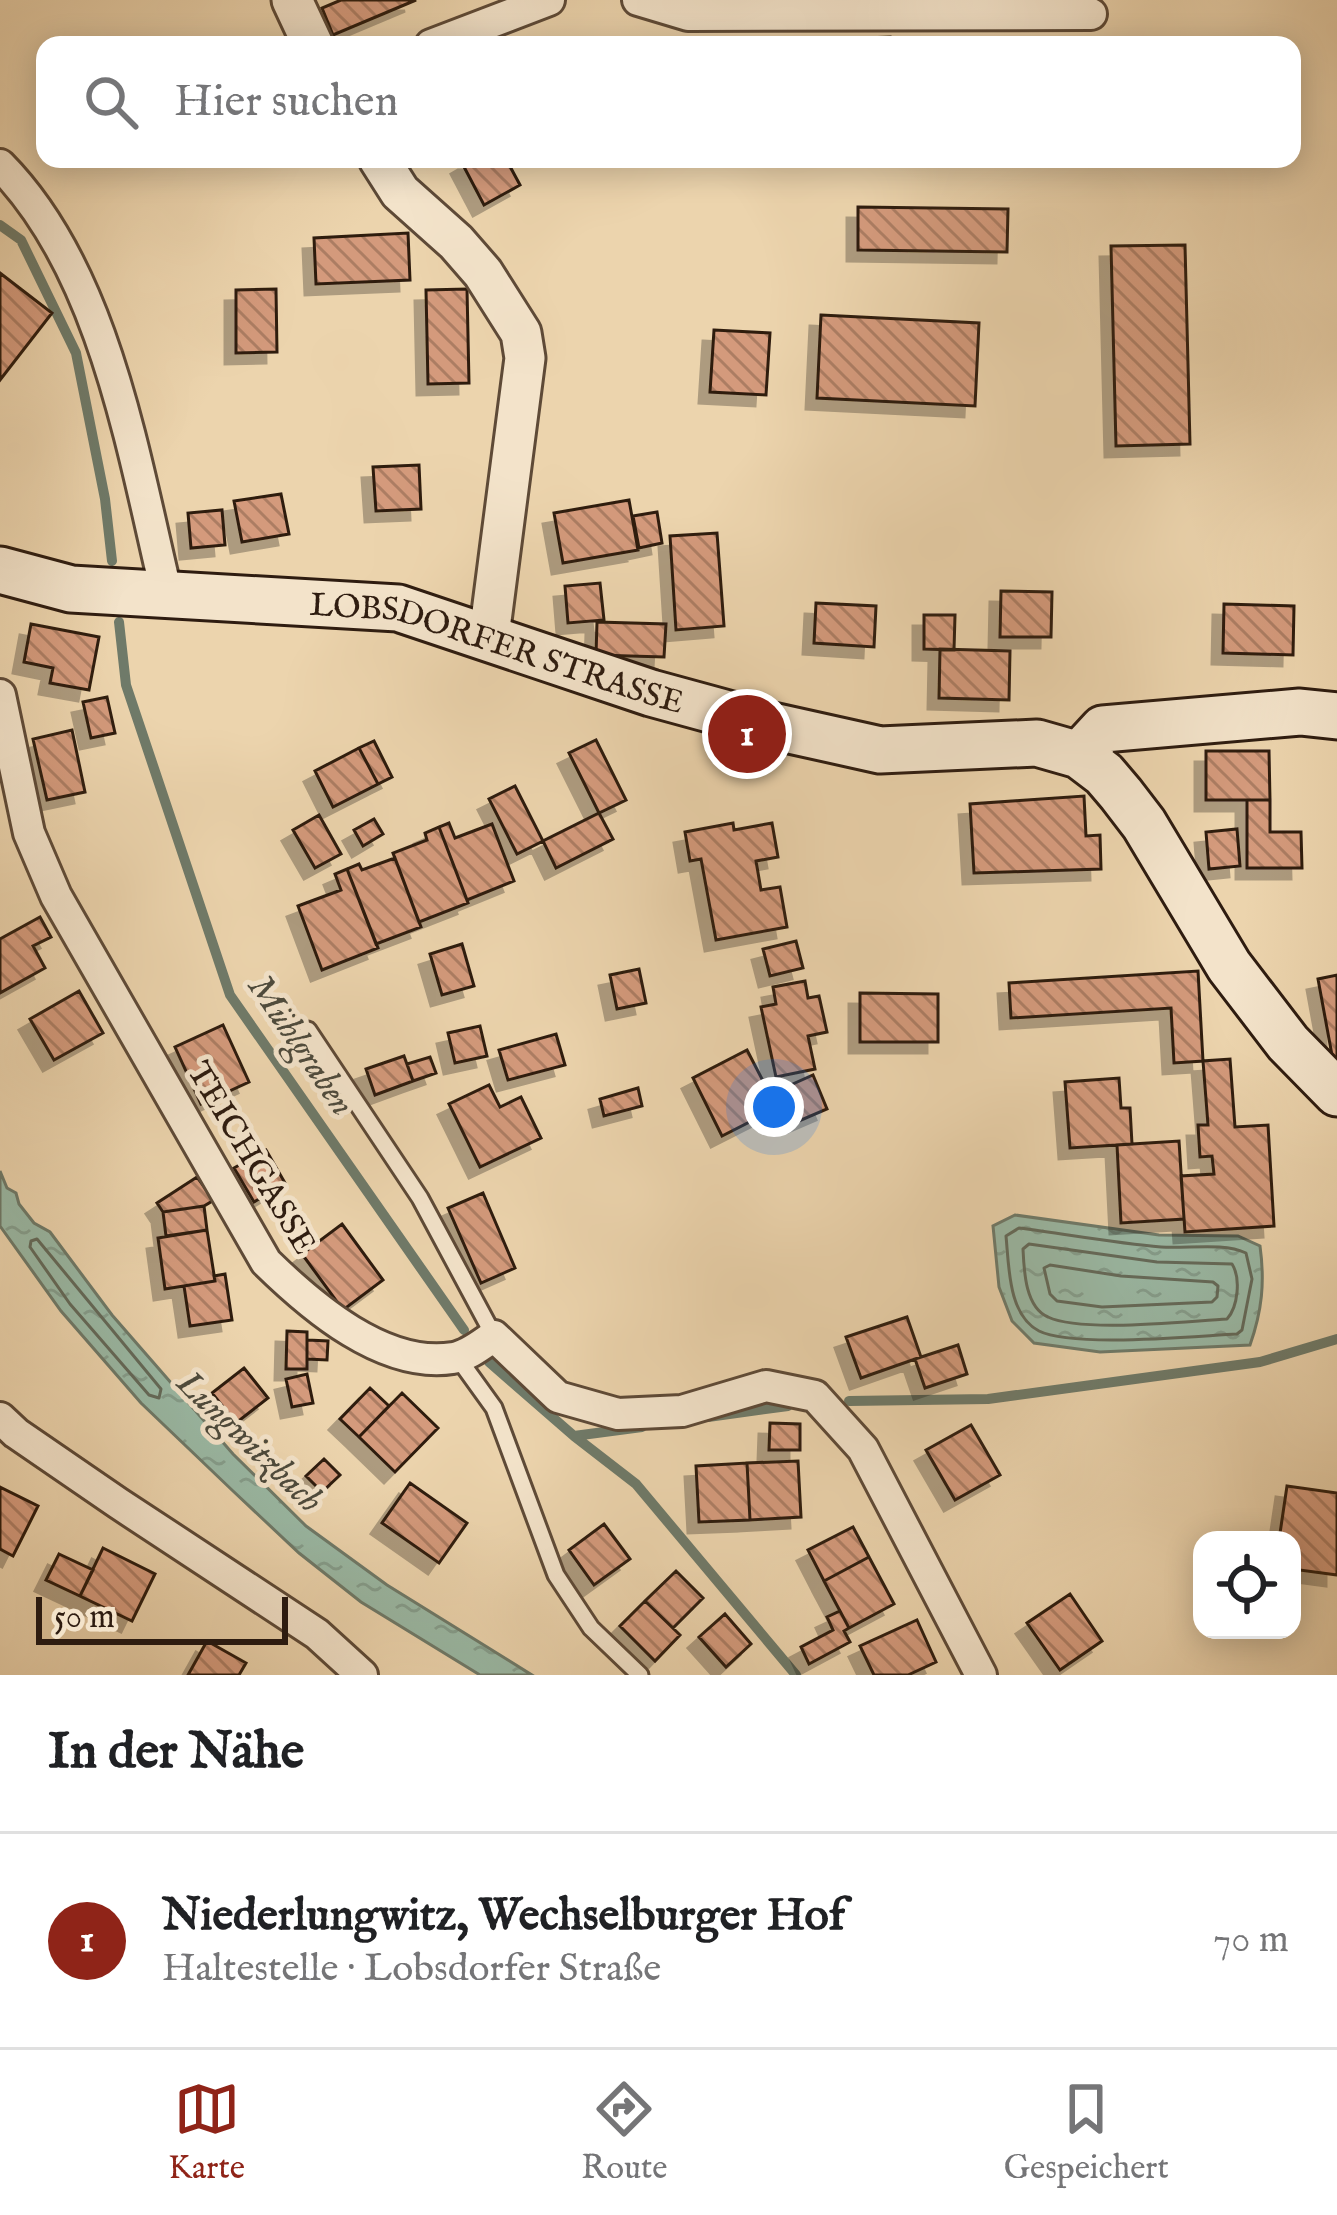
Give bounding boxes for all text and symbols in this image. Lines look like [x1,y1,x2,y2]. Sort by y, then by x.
search box [36,36,1301,168]
icon: search [78,69,144,135]
text: Hier suchen [174,74,398,131]
street label: LOBSDORFER STRASSE [308,585,688,725]
pin: 1 [708,689,786,779]
water label: Mühlgraben [237,966,364,1125]
street label: TEICHGASSE [176,1055,324,1263]
your location [744,1077,804,1137]
water label: Lungwitzbach [165,1360,332,1523]
map controls [1193,1531,1301,1639]
button: locate [1193,1531,1301,1639]
scale bar [36,1591,288,1644]
text: 50 m [54,1597,115,1639]
text: In der Nähe [48,1721,304,1786]
text: Niederlungwitz, Wechselburger Hof [162,1888,845,1945]
text: 1 [80,1916,94,1965]
text: 70 m [1213,1916,1289,1965]
text: Haltestelle · Lobsdorfer Straße [162,1945,661,1994]
tab: Karte [168,2076,245,2190]
tab: Route [581,2076,667,2190]
tab: Gespeichert [1004,2076,1169,2190]

